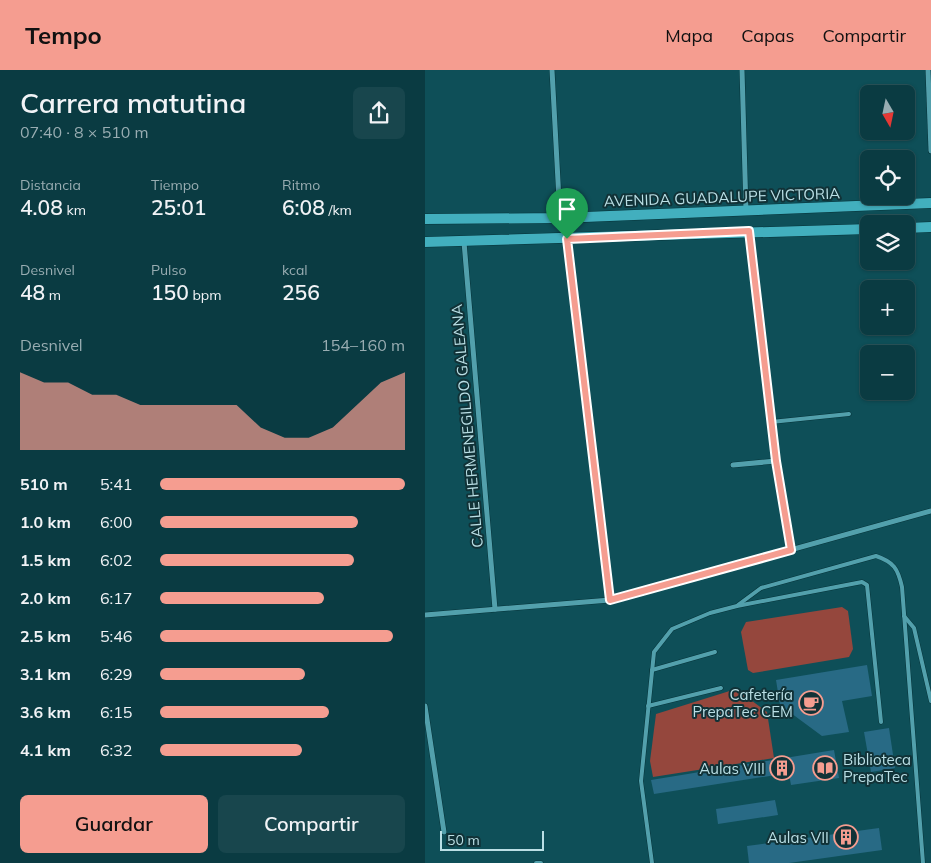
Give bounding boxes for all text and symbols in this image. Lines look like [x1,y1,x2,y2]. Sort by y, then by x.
text: Tempo [25,20,102,50]
text: Mapa [665,24,713,47]
text: Capas [741,24,795,47]
text: Compartir [823,24,906,47]
text: Carrera matutina [20,85,246,120]
north arrow [860,85,915,140]
map controls [860,85,915,400]
button: share [353,87,405,139]
text: 07:40 · 8 × 510 m [20,122,149,142]
button: locate [860,150,915,205]
text: Distancia [20,176,81,194]
text: Tiempo [151,176,199,194]
text: Ritmo [282,176,320,194]
street label: AVENIDA GUADALUPE VICTORIA [604,183,840,211]
pin [546,188,588,239]
text: 4.08 [20,194,63,220]
text: 25:01 [151,194,206,220]
text: 6:08 [282,194,325,220]
icon: arrive [553,195,581,223]
text: km [63,201,86,219]
text: /km [325,201,352,219]
button: layers [860,215,915,270]
text: Desnivel [20,261,75,279]
text: Pulso [151,261,186,279]
text: kcal [282,261,308,279]
text: 48 [20,279,45,305]
text: 150 [151,279,189,305]
text: 256 [282,279,320,305]
button: + [860,280,915,335]
text: m [45,286,61,304]
text: bpm [189,286,222,304]
street label: CALLE HERMENEGILDO GALEANA [447,304,487,548]
text: Desnivel [20,335,83,355]
text: 154–160 m [321,335,405,355]
button: − [860,345,915,400]
text: 510 m [20,474,68,494]
text: 5:41 [100,474,132,494]
text: 1.0 km [20,512,71,532]
text: 6:00 [100,512,132,532]
text: 1.5 km [20,550,71,570]
text: 6:02 [100,550,132,570]
text: 2.0 km [20,588,71,608]
text: 6:17 [100,588,132,608]
text: 2.5 km [20,626,71,646]
text: 5:46 [100,626,132,646]
text: 3.1 km [20,664,71,684]
text: 6:29 [100,664,132,684]
place label: Cafetería PrepaTec CEM [693,685,793,721]
cafe icon: Cafetería PrepaTec CEM [798,690,824,716]
text: 3.6 km [20,702,71,722]
text: 6:15 [100,702,132,722]
text: 4.1 km [20,740,71,760]
text: 6:32 [100,740,132,760]
place label: Biblioteca PrepaTec [843,750,911,786]
building icon: Aulas VIII [769,755,795,781]
library icon: Biblioteca PrepaTec [812,755,838,781]
place label: Aulas VIII [699,759,765,778]
button: Guardar [20,795,208,853]
button: Compartir [218,795,405,853]
building icon: Aulas VII [833,824,859,850]
scale bar [440,828,544,851]
place label: Aulas VII [767,828,829,847]
text: 50 m [447,831,480,849]

